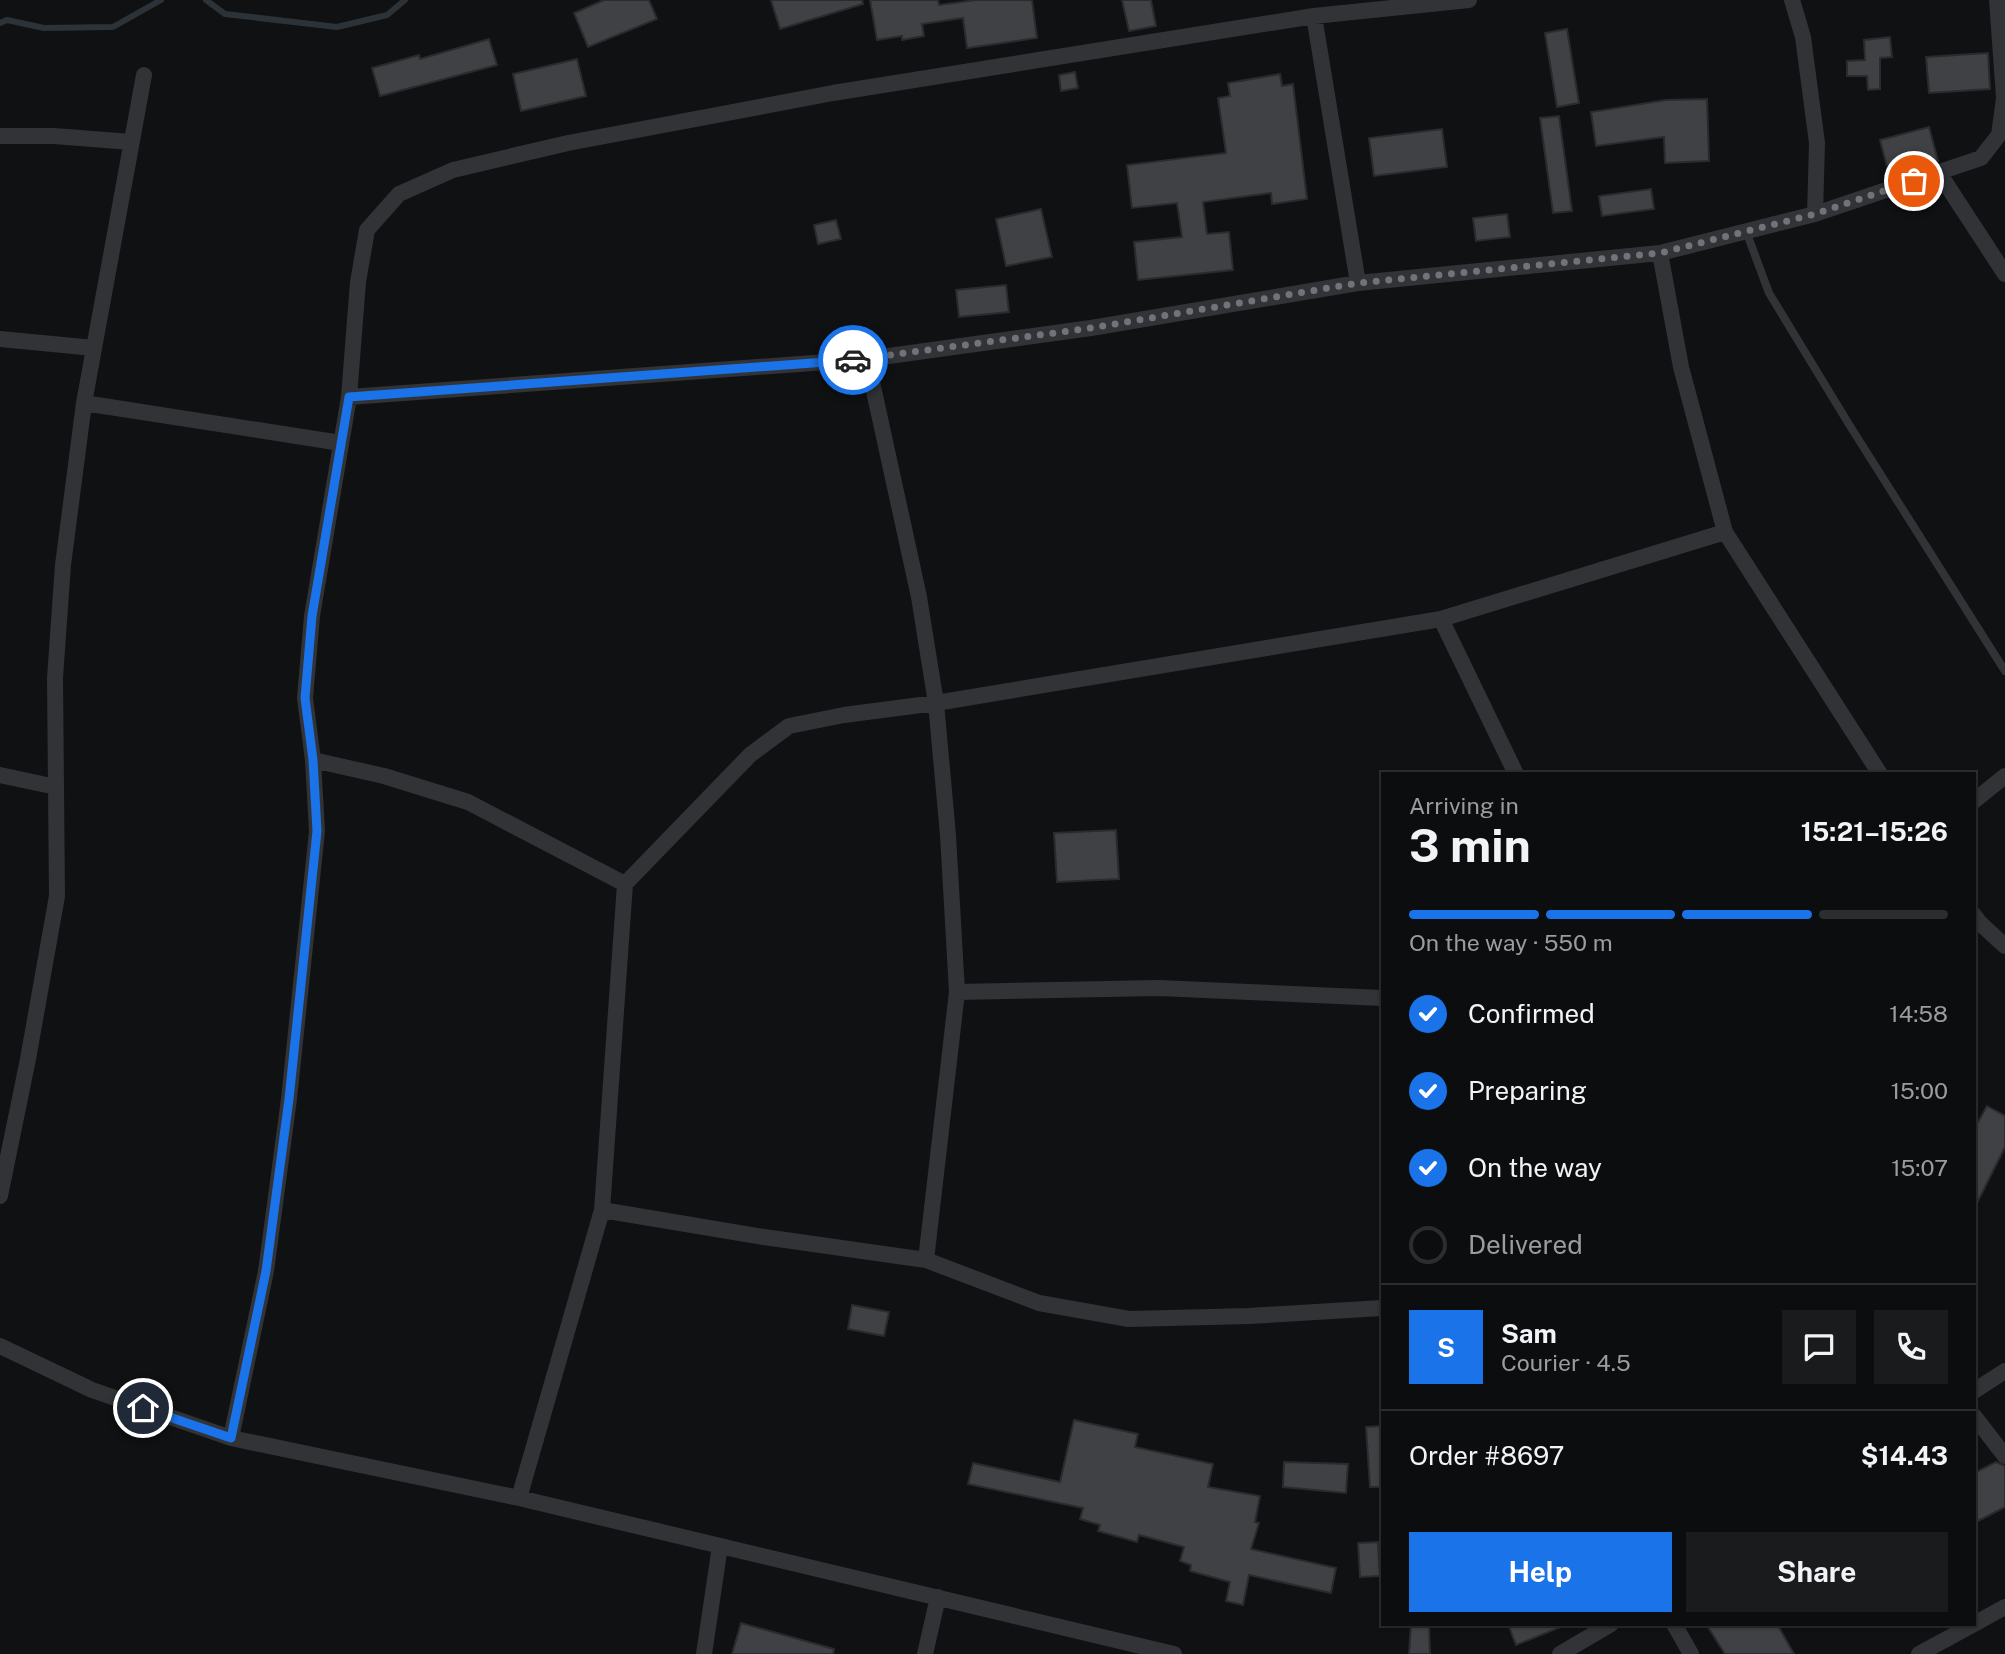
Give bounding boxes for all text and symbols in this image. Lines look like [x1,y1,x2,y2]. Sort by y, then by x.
pin [1884,151,1944,211]
icon: bag [1895,162,1933,200]
courier [818,325,888,395]
icon: car [834,341,872,379]
text: Arriving in [1409,792,1519,819]
text: 15:21–15:26 [1801,816,1948,847]
text: 3 min [1409,818,1531,872]
text: On the way · 550 m [1409,929,1613,956]
icon: check [1409,995,1447,1033]
text: Confirmed [1468,998,1595,1029]
text: 14:58 [1889,1000,1948,1027]
icon: check [1409,1072,1447,1110]
text: Preparing [1468,1075,1587,1106]
text: 15:00 [1891,1077,1948,1104]
icon: check [1409,1149,1447,1187]
text: On the way [1468,1152,1602,1183]
text: 15:07 [1891,1154,1948,1181]
text: Delivered [1468,1229,1583,1260]
button: chat [1782,1310,1856,1384]
button: phone [1874,1310,1948,1384]
text: Sam [1501,1318,1557,1349]
text: S [1437,1332,1455,1363]
text: Courier · 4.5 [1501,1349,1631,1376]
pin [113,1378,173,1438]
icon: home [124,1389,162,1427]
text: Order #8697 [1409,1440,1564,1471]
text: $14.43 [1861,1440,1948,1471]
button: Help [1409,1532,1672,1612]
button: Share [1686,1532,1948,1612]

